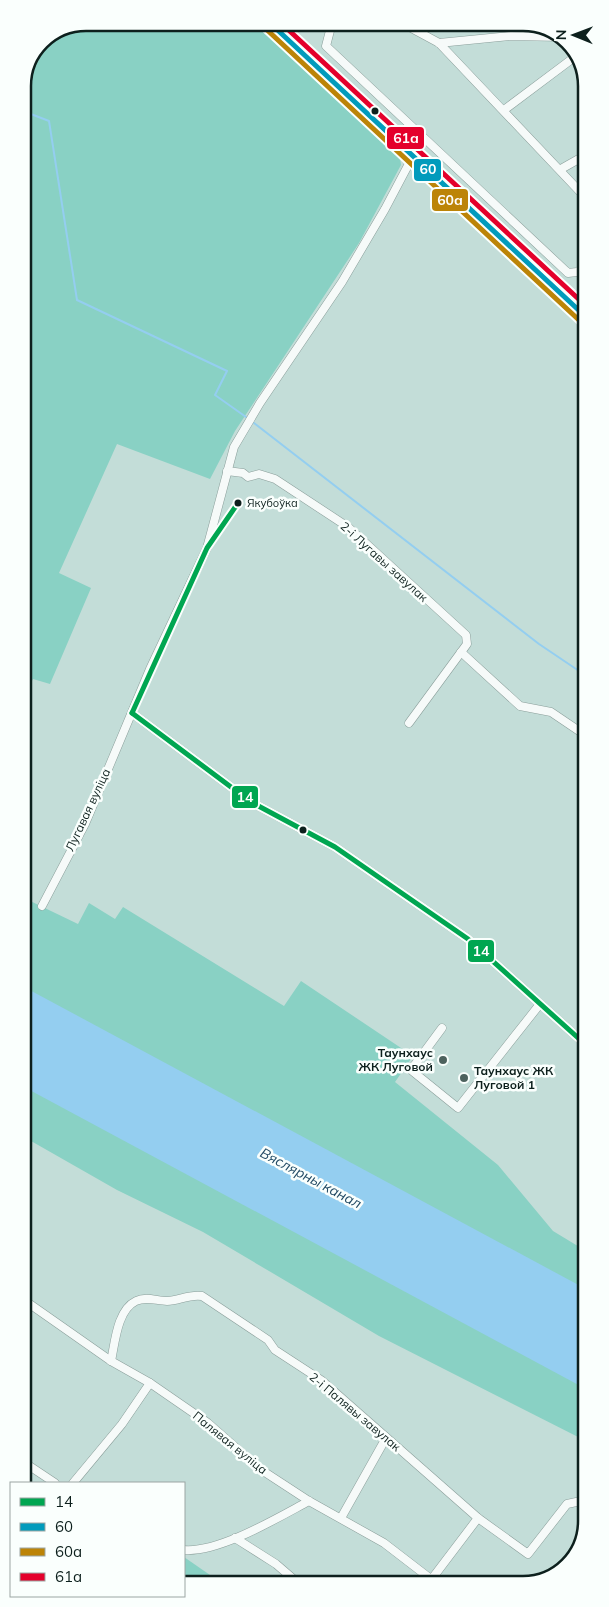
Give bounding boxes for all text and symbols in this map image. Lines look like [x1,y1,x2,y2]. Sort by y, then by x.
north arrow [549,10,599,60]
text: N [552,29,570,40]
unlabelled marker [370,106,380,116]
line badge: 61а [386,126,425,150]
text: 61а [393,129,419,147]
line badge: 60 [413,158,442,182]
text: 60 [420,160,436,178]
line badge: 60а [431,188,469,212]
text: 60а [437,191,463,209]
place label: Якубоўка [247,496,298,510]
marker: Якубоўка [233,498,243,508]
street label: 2-і Лугавы завулак [337,518,432,605]
street label: Лугавая вуліца [62,766,113,854]
line badge: 14 [231,785,259,809]
text: 14 [237,788,254,806]
unlabelled marker [298,825,308,835]
line badge: 14 [467,939,495,963]
text: 14 [473,942,490,960]
place label: Таунхаус ЖК Луговой [359,1045,433,1074]
marker: Таунхаус ЖК Луговой [437,1054,449,1066]
place label: Таунхаус ЖК Луговой 1 [474,1063,554,1092]
marker: Таунхаус ЖК Луговой 1 [458,1072,470,1084]
water label: Вяслярны канал [257,1144,365,1212]
street label: 2-і Палявы завулак [307,1369,404,1454]
street label: Палявая вуліца [190,1408,271,1477]
legend [10,1482,185,1597]
text: 14 [55,1492,73,1511]
text: 60 [55,1517,73,1536]
text: 60а [55,1542,82,1561]
text: 61а [55,1567,82,1586]

